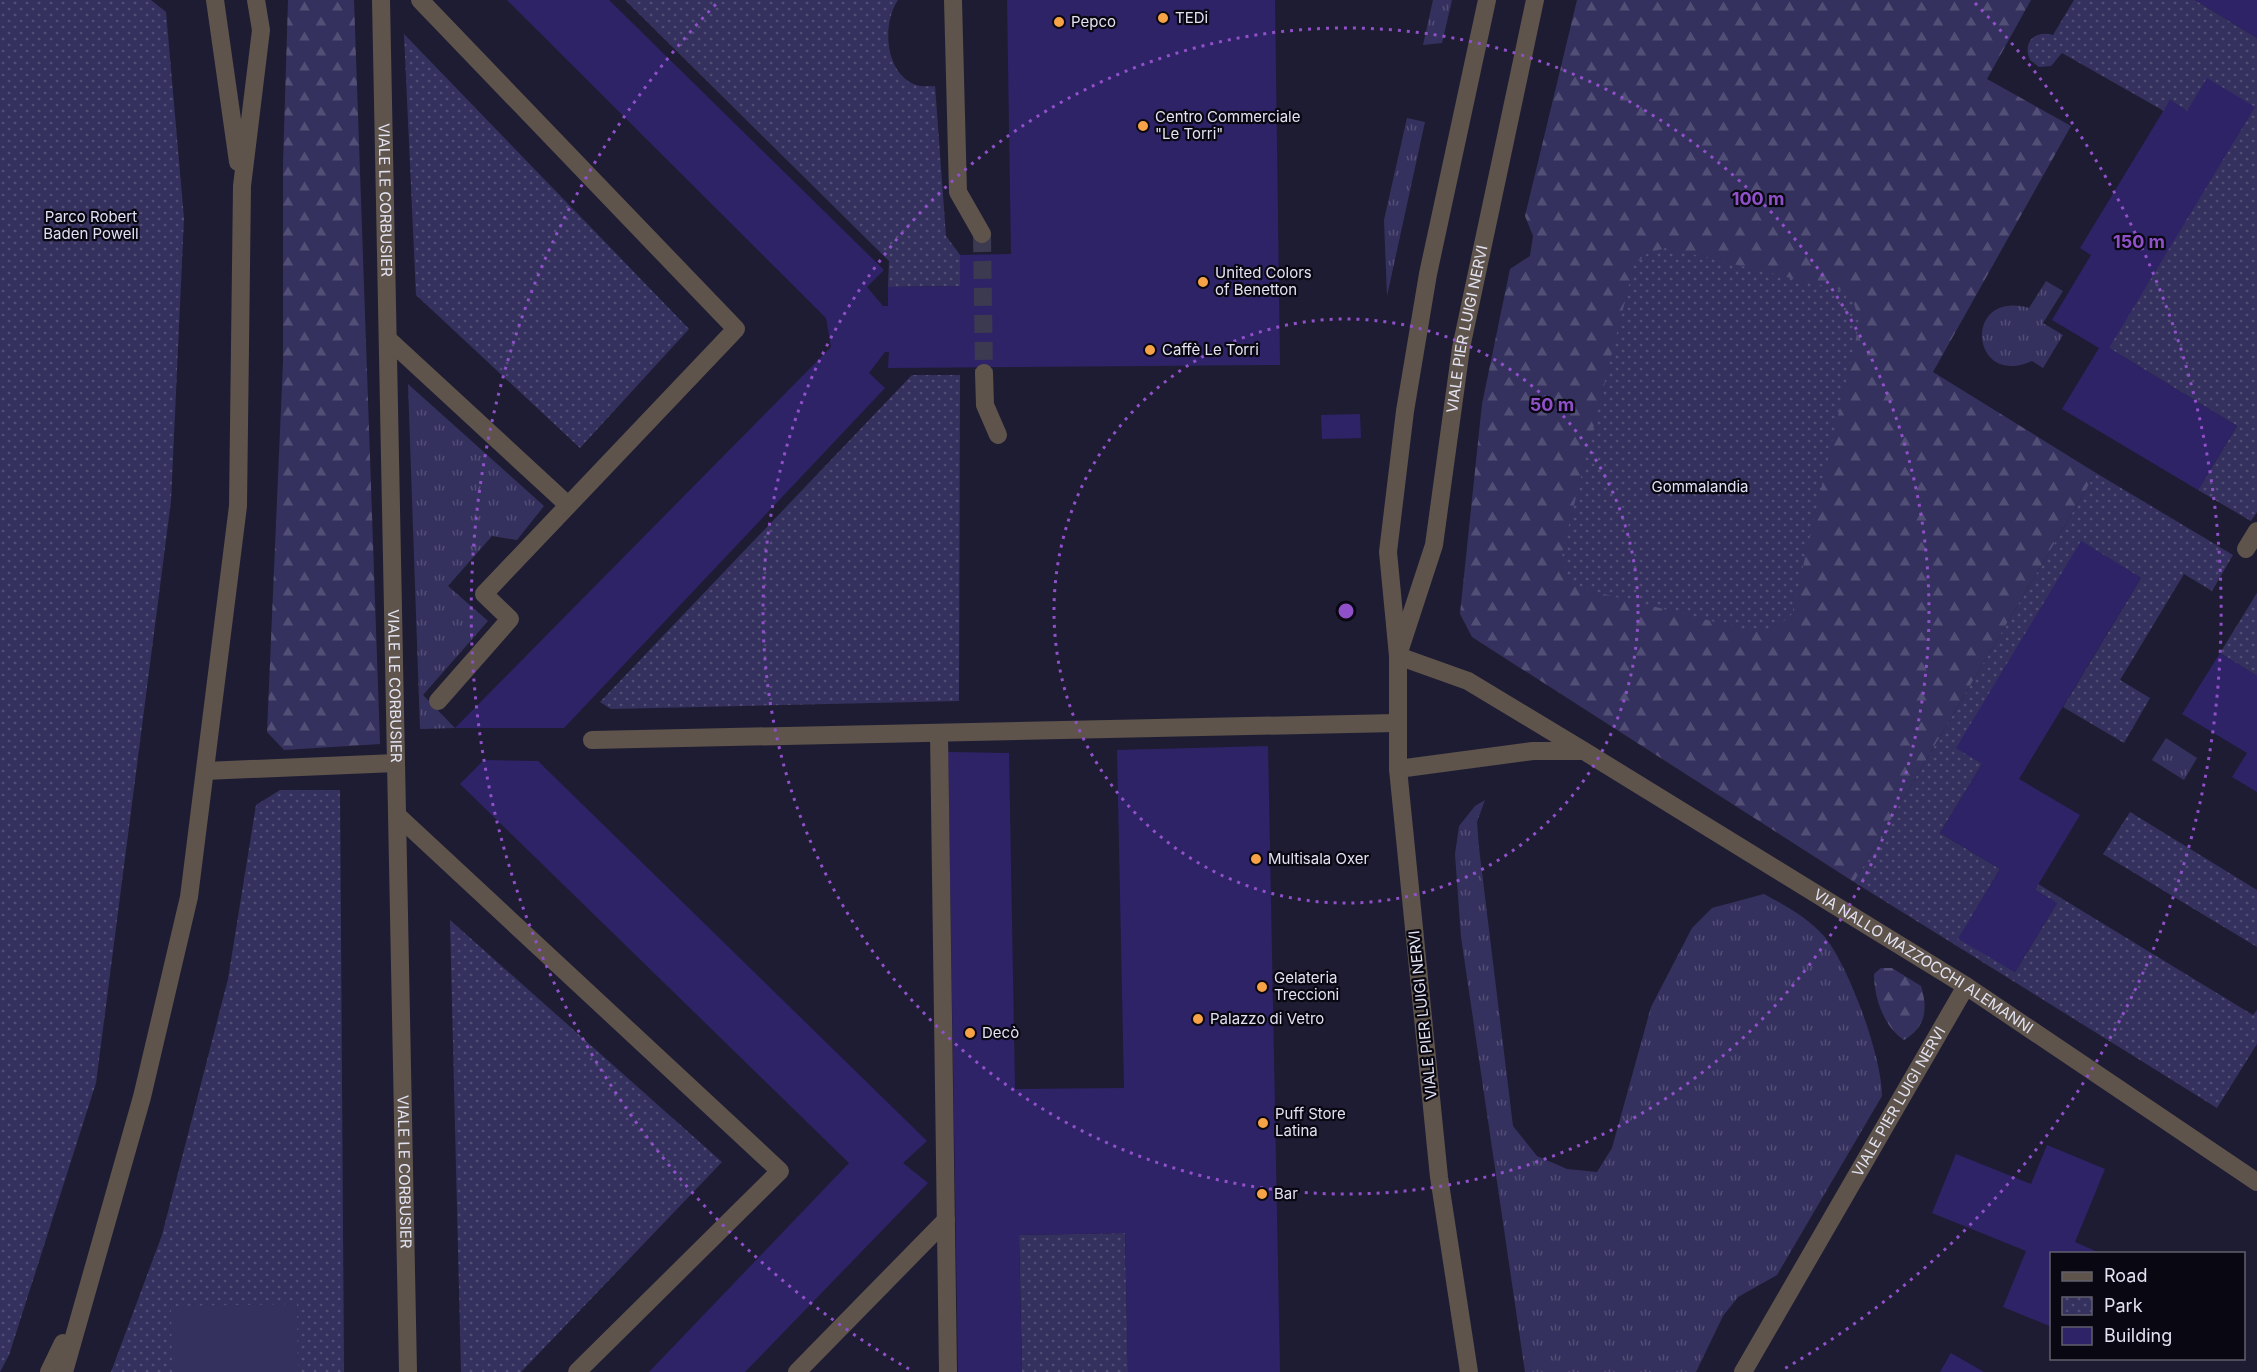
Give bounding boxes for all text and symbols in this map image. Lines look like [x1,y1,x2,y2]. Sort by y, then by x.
place label: TEDi [1175,8,1208,27]
marker: TEDi [1156,11,1170,25]
place label: Pepco [1071,12,1116,31]
marker: Pepco [1052,15,1066,29]
place label: Centro Commerciale "Le Torri" [1155,107,1300,143]
marker: Centro Commerciale "Le Torri" [1136,119,1150,133]
street label: VIALE LE CORBUSIER [374,123,396,277]
text: 100 m [1732,188,1784,209]
park label: Parco Robert Baden Powell [43,207,139,243]
text: 150 m [2113,231,2165,252]
street label: VIALE PIER LUIGI NERVI [1442,243,1492,414]
place label: United Colors of Benetton [1215,263,1312,299]
marker: United Colors of Benetton [1196,275,1210,289]
place label: Caffè Le Torri [1162,340,1259,359]
marker: Caffè Le Torri [1143,343,1157,357]
text: 50 m [1530,394,1574,415]
park label: Gommalandia [1651,477,1749,496]
centre of rings [1336,601,1356,621]
street label: VIALE LE CORBUSIER [384,609,406,763]
place label: Multisala Oxer [1268,849,1369,868]
marker: Multisala Oxer [1249,852,1263,866]
street label: VIA NALLO MAZZOCCHI ALEMANNI [1810,884,2037,1038]
street label: VIALE PIER LUIGI NERVI [1404,929,1441,1101]
place label: Gelateria Treccioni [1274,968,1339,1004]
marker: Gelateria Treccioni [1255,980,1269,994]
place label: Palazzo di Vetro [1210,1009,1324,1028]
marker: Palazzo di Vetro [1191,1012,1205,1026]
place label: Decò [982,1023,1019,1042]
street label: VIALE PIER LUIGI NERVI [1848,1023,1949,1180]
marker: Decò [963,1026,977,1040]
street label: VIALE LE CORBUSIER [394,1095,416,1249]
place label: Puff Store Latina [1275,1104,1346,1140]
marker: Puff Store Latina [1256,1116,1270,1130]
place label: Bar [1274,1184,1298,1203]
marker: Bar [1255,1187,1269,1201]
legend [2050,1252,2245,1360]
text: Road [2104,1265,2147,1286]
text: Park [2104,1295,2143,1316]
text: Building [2104,1325,2172,1346]

